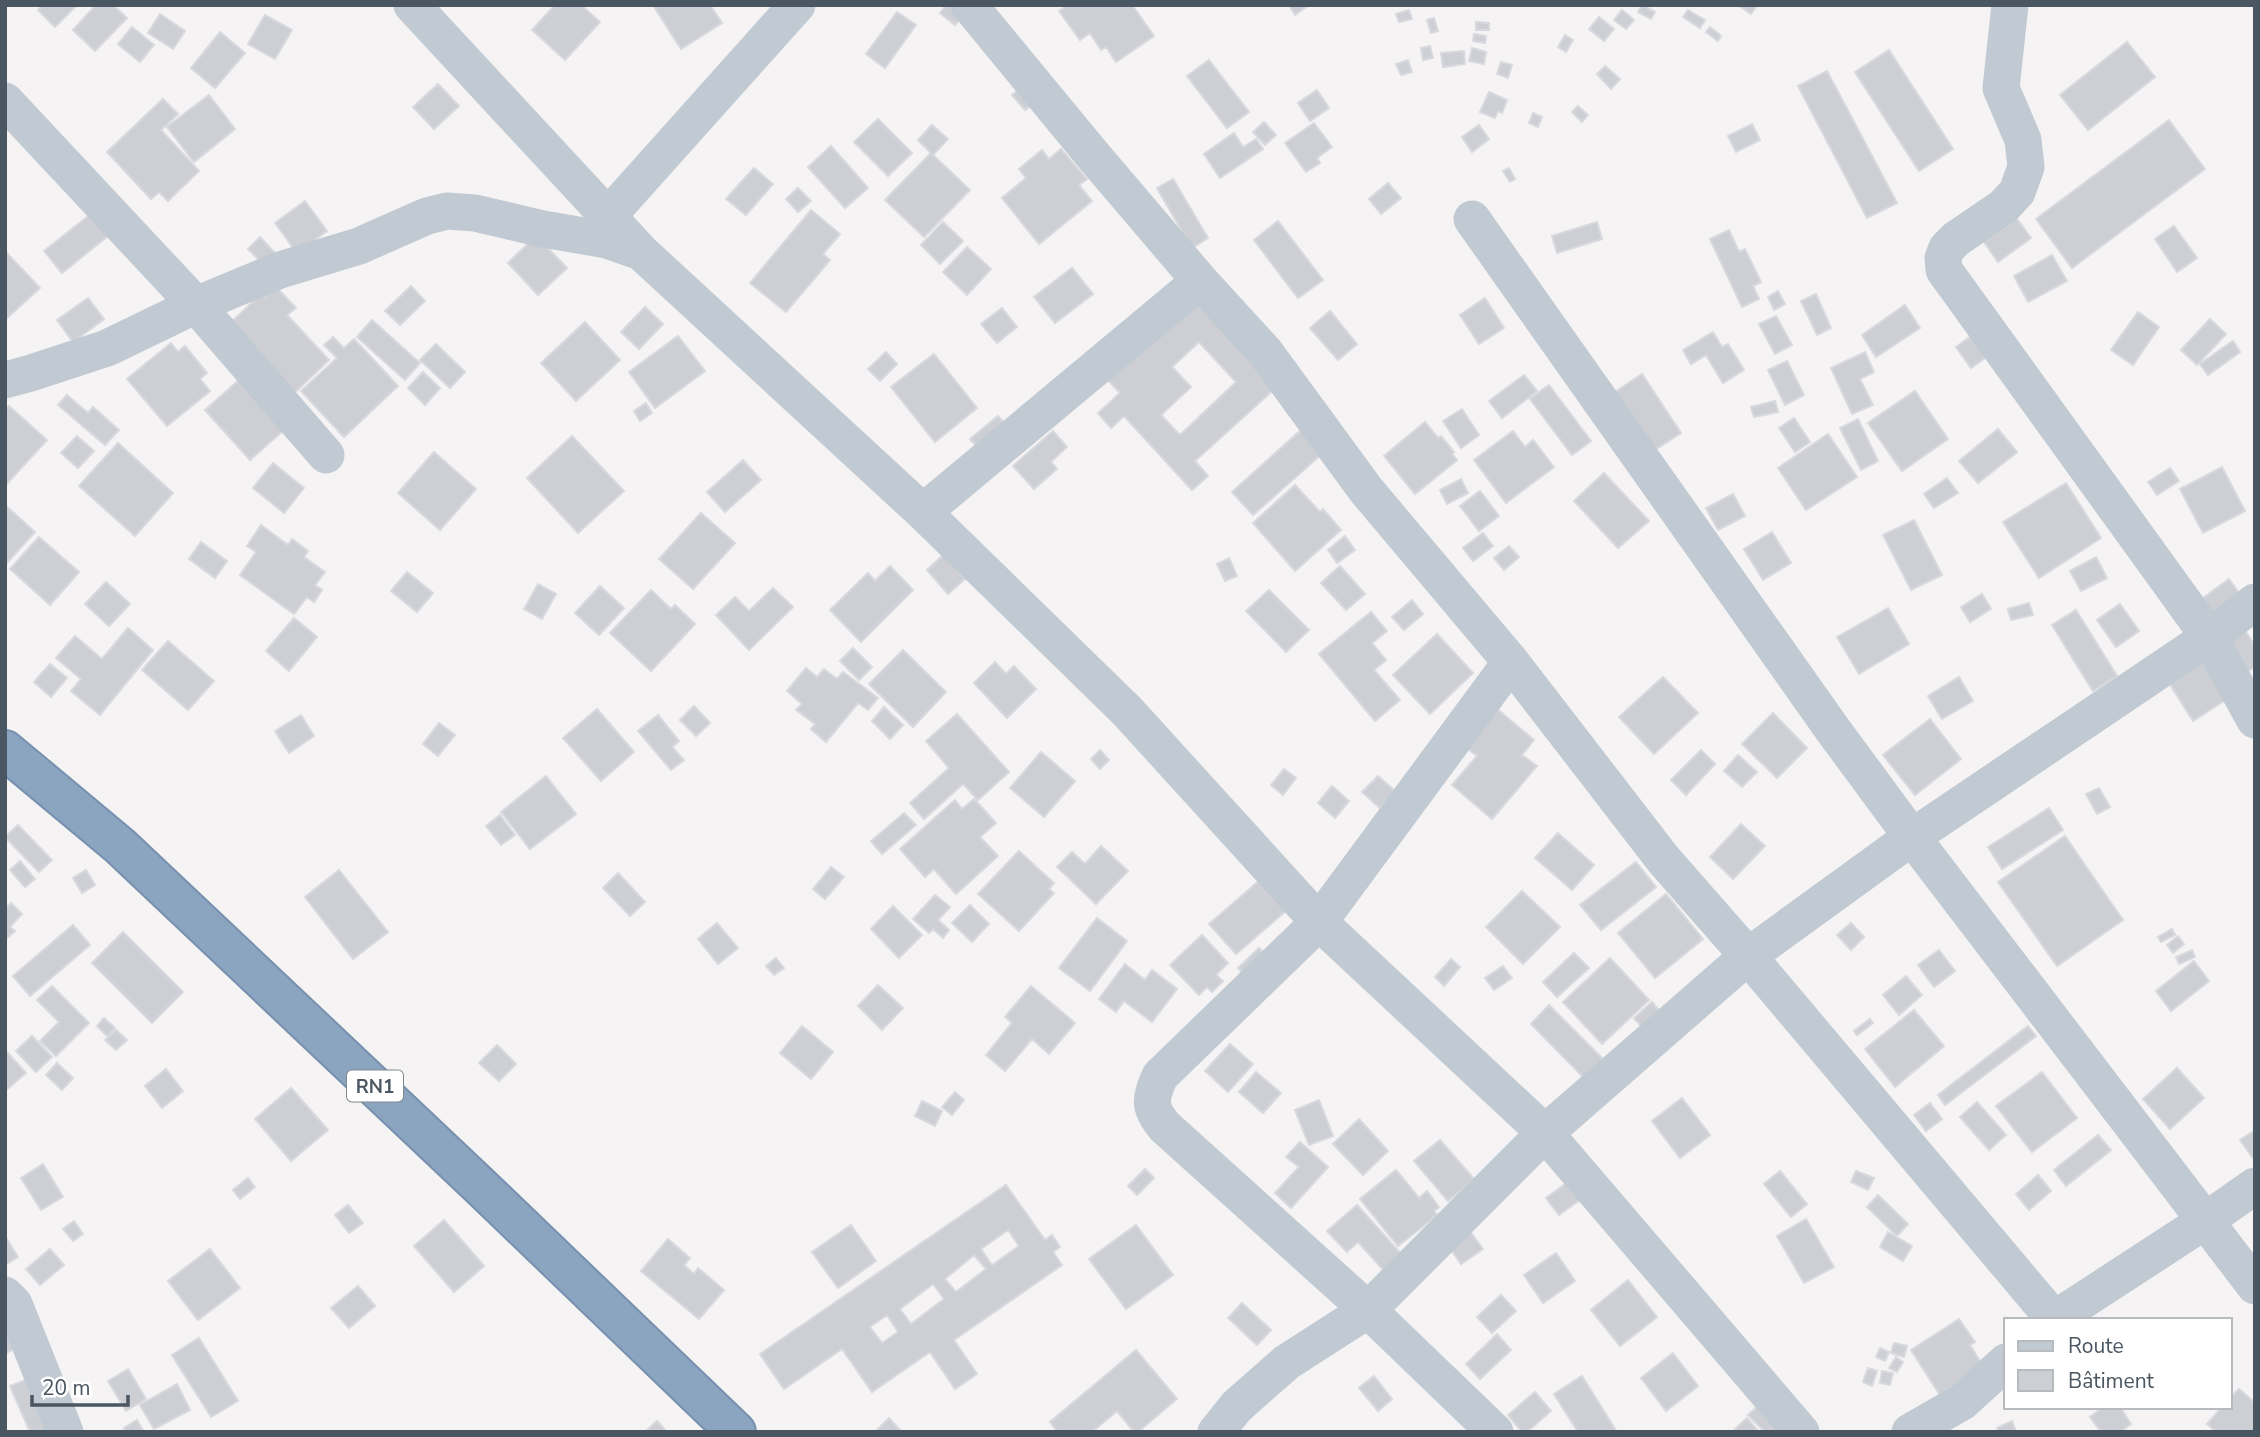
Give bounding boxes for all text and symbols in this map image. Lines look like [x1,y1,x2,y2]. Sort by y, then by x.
road number: RN1 [347,1070,403,1102]
legend [2004,1318,2232,1409]
text: Route [2068,1332,2124,1360]
scale bar [32,1364,128,1408]
text: Bâtiment [2068,1367,2155,1395]
text: 20 m [42,1374,91,1402]

